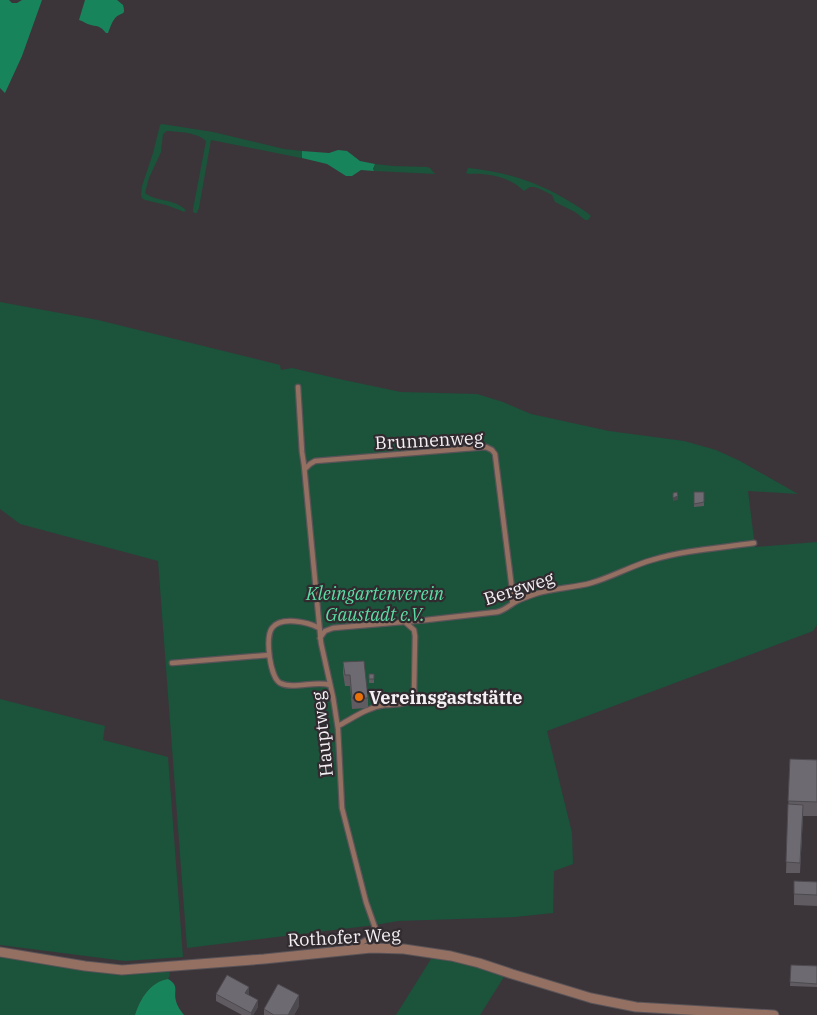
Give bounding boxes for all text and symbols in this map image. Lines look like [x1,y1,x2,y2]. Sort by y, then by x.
street label: Brunnenweg [374,426,484,454]
street label: Bergweg [481,566,557,610]
park label: Kleingartenverein Gaustadt e.V. [305,582,445,626]
place label: Vereinsgaststätte [369,686,522,709]
street label: Hauptweg [306,690,338,778]
marker: Vereinsgaststätte [353,691,365,703]
street label: Rothofer Weg [287,923,401,951]

